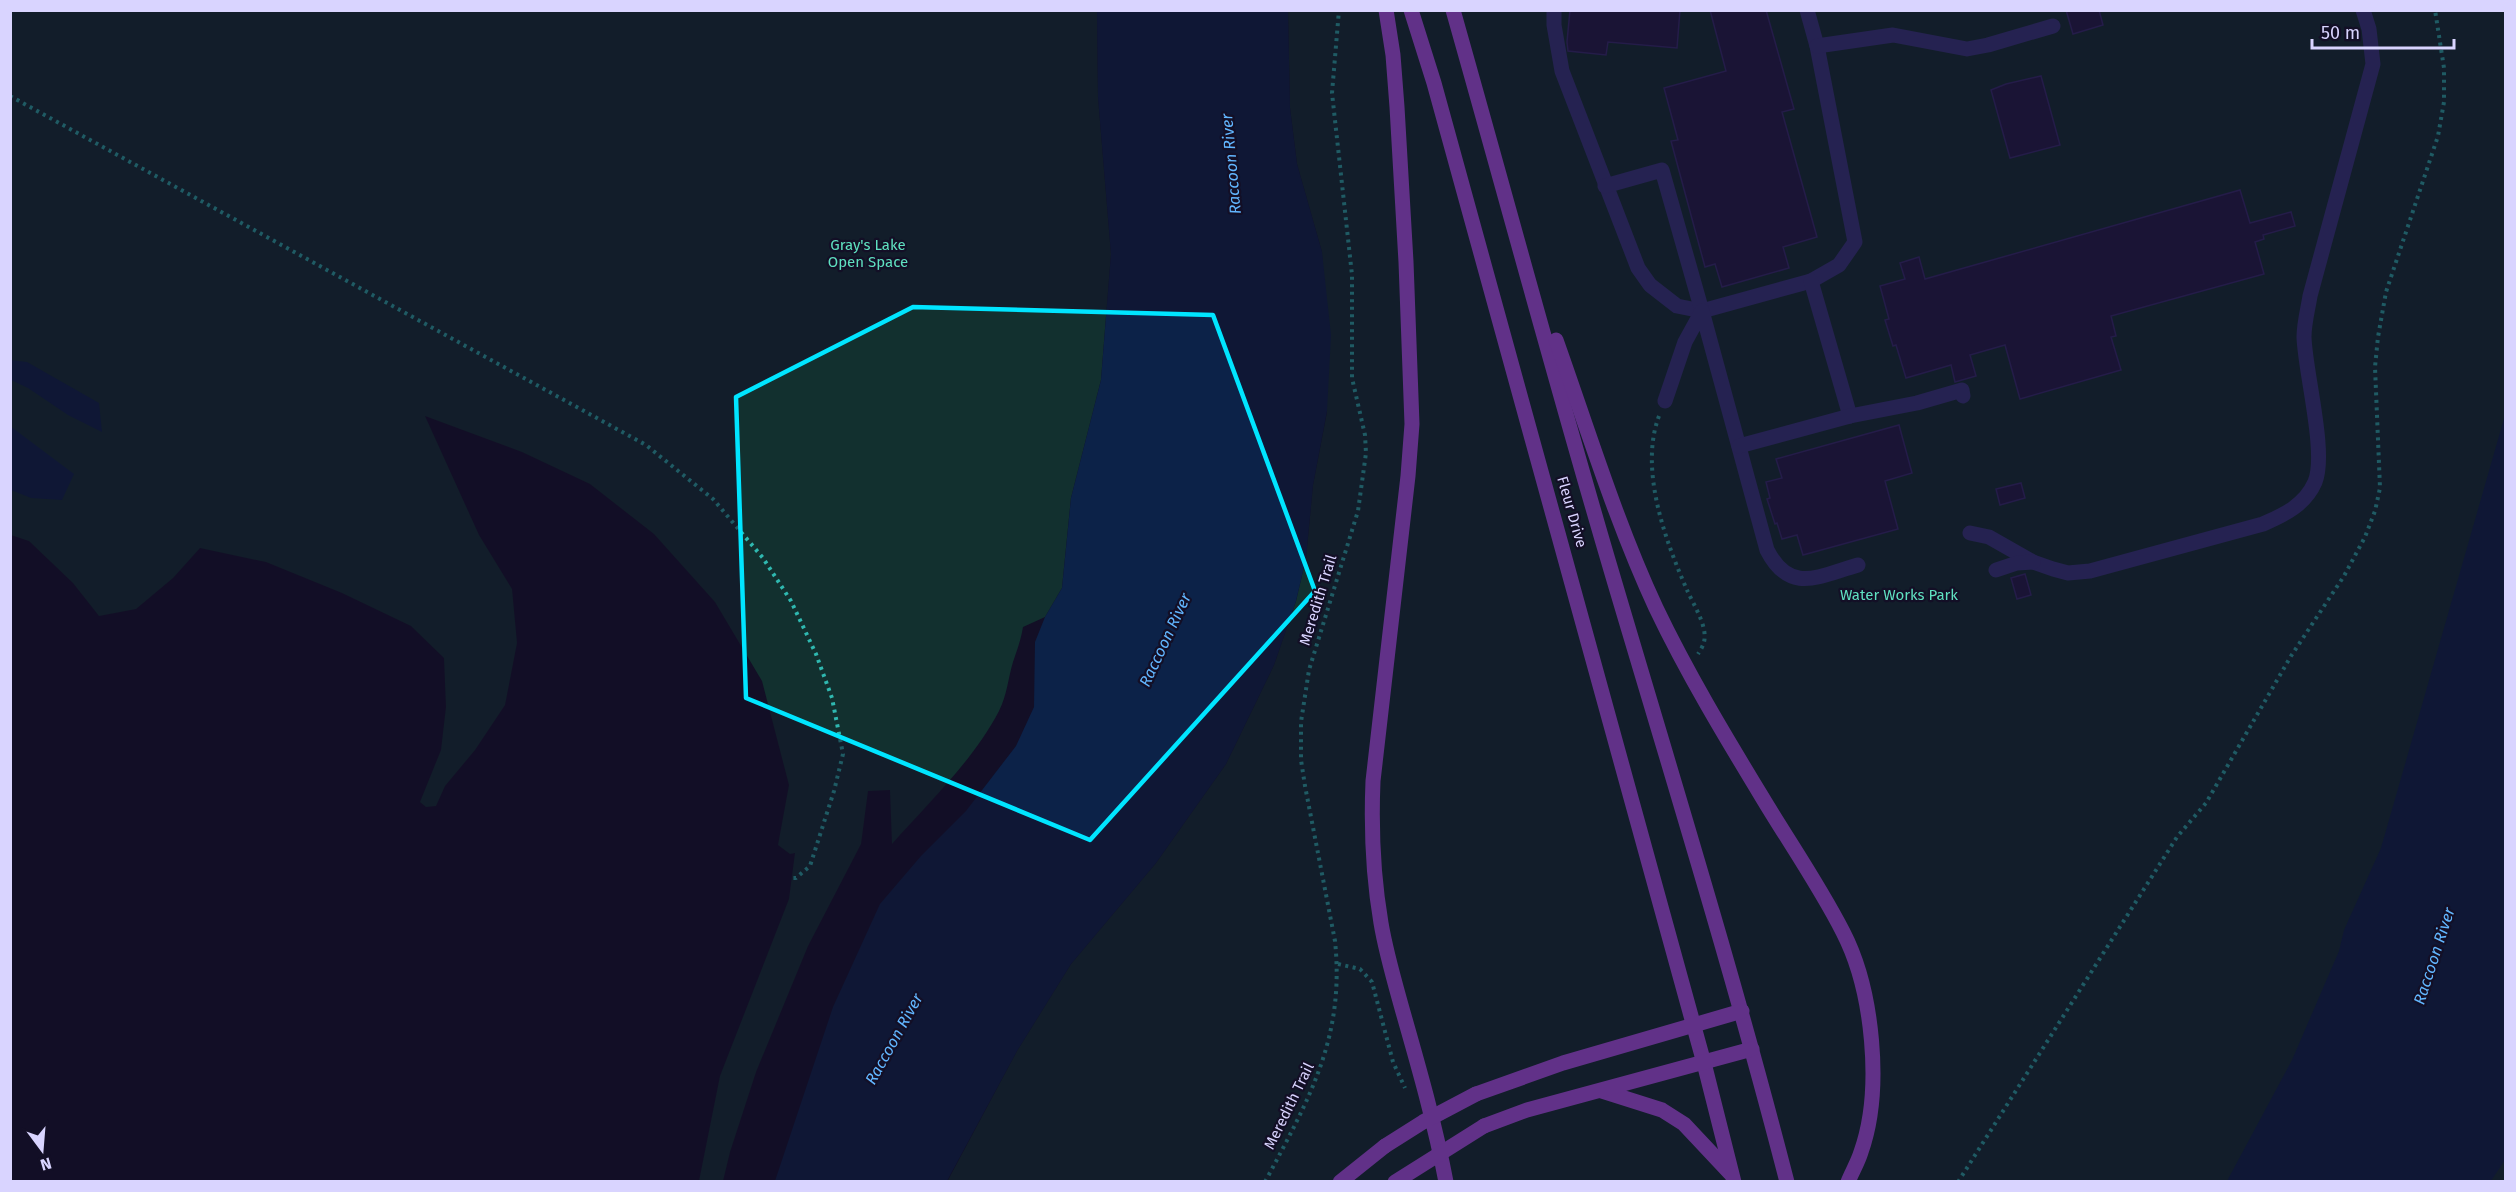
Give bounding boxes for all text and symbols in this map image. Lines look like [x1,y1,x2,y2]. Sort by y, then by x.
scale bar [2312,12,2454,50]
text: 50 m [2321,22,2360,44]
water label: Raccoon River [1217,112,1245,215]
park label: Gray's Lake Open Space [828,236,908,271]
street label: Fleur Drive [1553,474,1591,550]
street label: Meredith Trail [1296,552,1341,648]
park label: Water Works Park [1840,586,1958,604]
water label: Raccoon River [1135,589,1195,690]
water label: Raccoon River [2409,904,2459,1007]
water label: Raccoon River [861,989,927,1088]
street label: Meredith Trail [1260,1059,1318,1152]
north arrow [12,1120,72,1180]
text: N [38,1153,54,1175]

